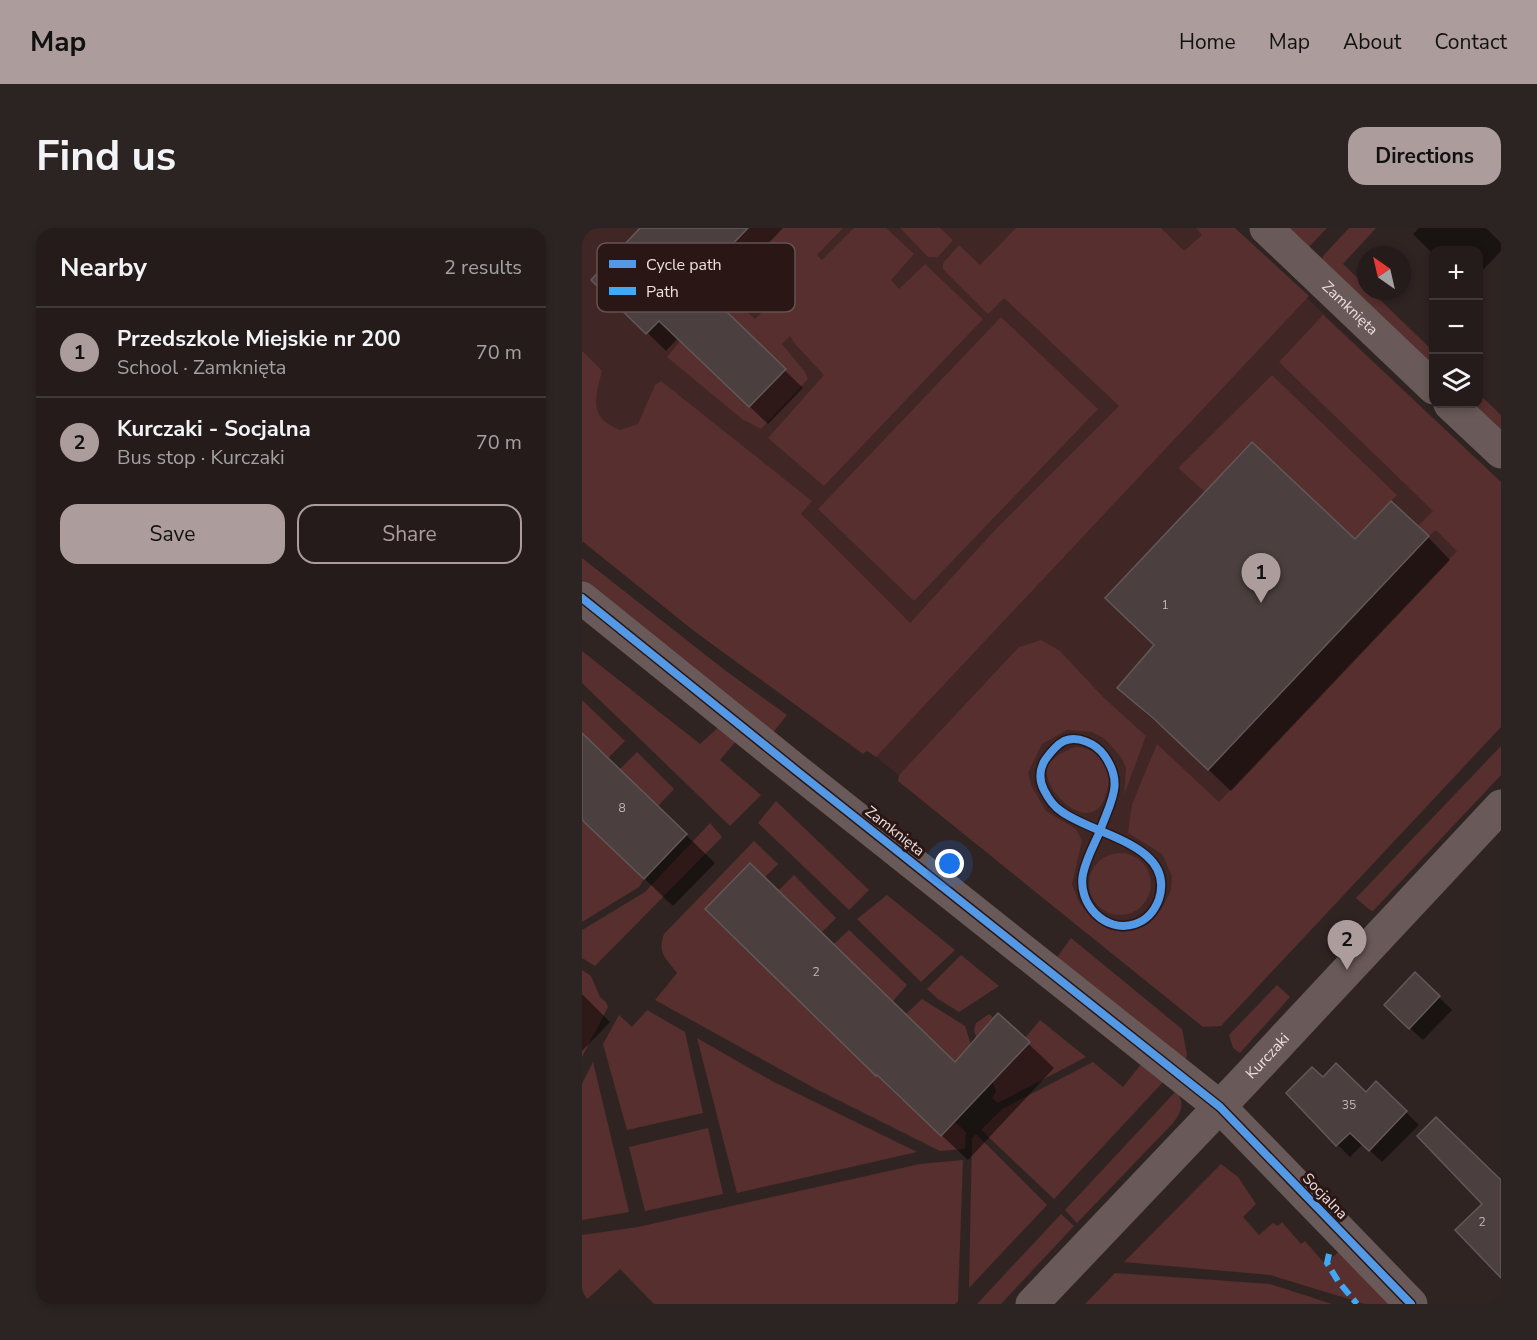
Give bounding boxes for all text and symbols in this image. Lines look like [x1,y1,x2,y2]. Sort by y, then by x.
text: Map [30,23,86,61]
text: Home [1179,28,1236,56]
text: Map [1269,28,1310,56]
text: About [1343,28,1401,56]
text: Contact [1434,28,1507,56]
button: Directions [1348,127,1501,185]
text: Find us [36,128,176,185]
legend [597,243,795,312]
north arrow [1357,246,1411,300]
map controls [1429,246,1483,408]
button: + [1429,246,1483,300]
text: Nearby [60,250,147,285]
text: 2 results [444,254,522,281]
text: Cycle path [646,254,722,276]
street label: Zamknięta [1318,277,1382,339]
text: Path [646,281,679,303]
button: − [1429,300,1483,354]
text: Przedszkole Miejskie nr 200 [117,324,401,354]
text: 1 [74,339,86,366]
text: 70 m [476,339,522,366]
text: School · Zamknięta [117,354,286,381]
button: layers [1429,354,1483,408]
text: Kurczaki - Socjalna [117,414,311,444]
text: 2 [74,429,86,456]
text: 70 m [476,429,522,456]
text: Bus stop · Kurczaki [117,444,285,471]
button: Save [60,504,285,564]
button: Share [297,504,522,564]
pin: 1 [1242,554,1280,603]
house number: 1 [1161,597,1169,613]
house number: 8 [618,800,626,816]
street label: Zamknięta [861,802,929,860]
your location [935,849,964,878]
pin: 2 [1328,920,1366,970]
house number: 2 [812,964,820,980]
street label: Kurczaki [1241,1029,1294,1083]
house number: 35 [1342,1097,1356,1113]
street label: Socjalna [1298,1169,1352,1223]
house number: 2 [1478,1214,1486,1230]

